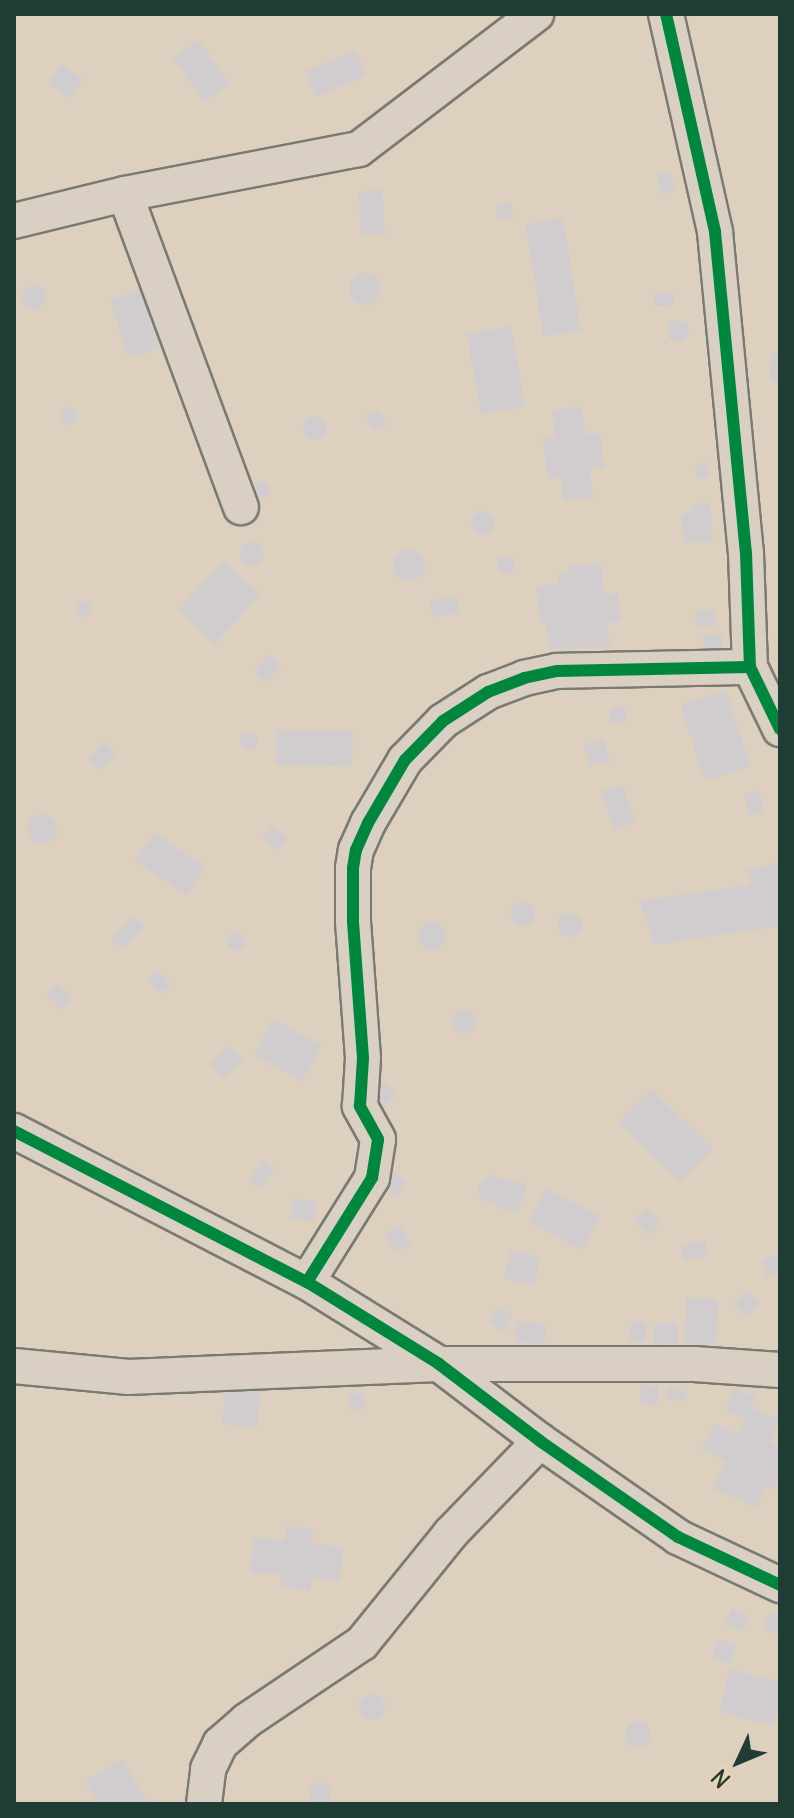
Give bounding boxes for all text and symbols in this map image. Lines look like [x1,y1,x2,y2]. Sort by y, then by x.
north arrow [698,1722,778,1802]
text: N [705,1763,736,1794]

